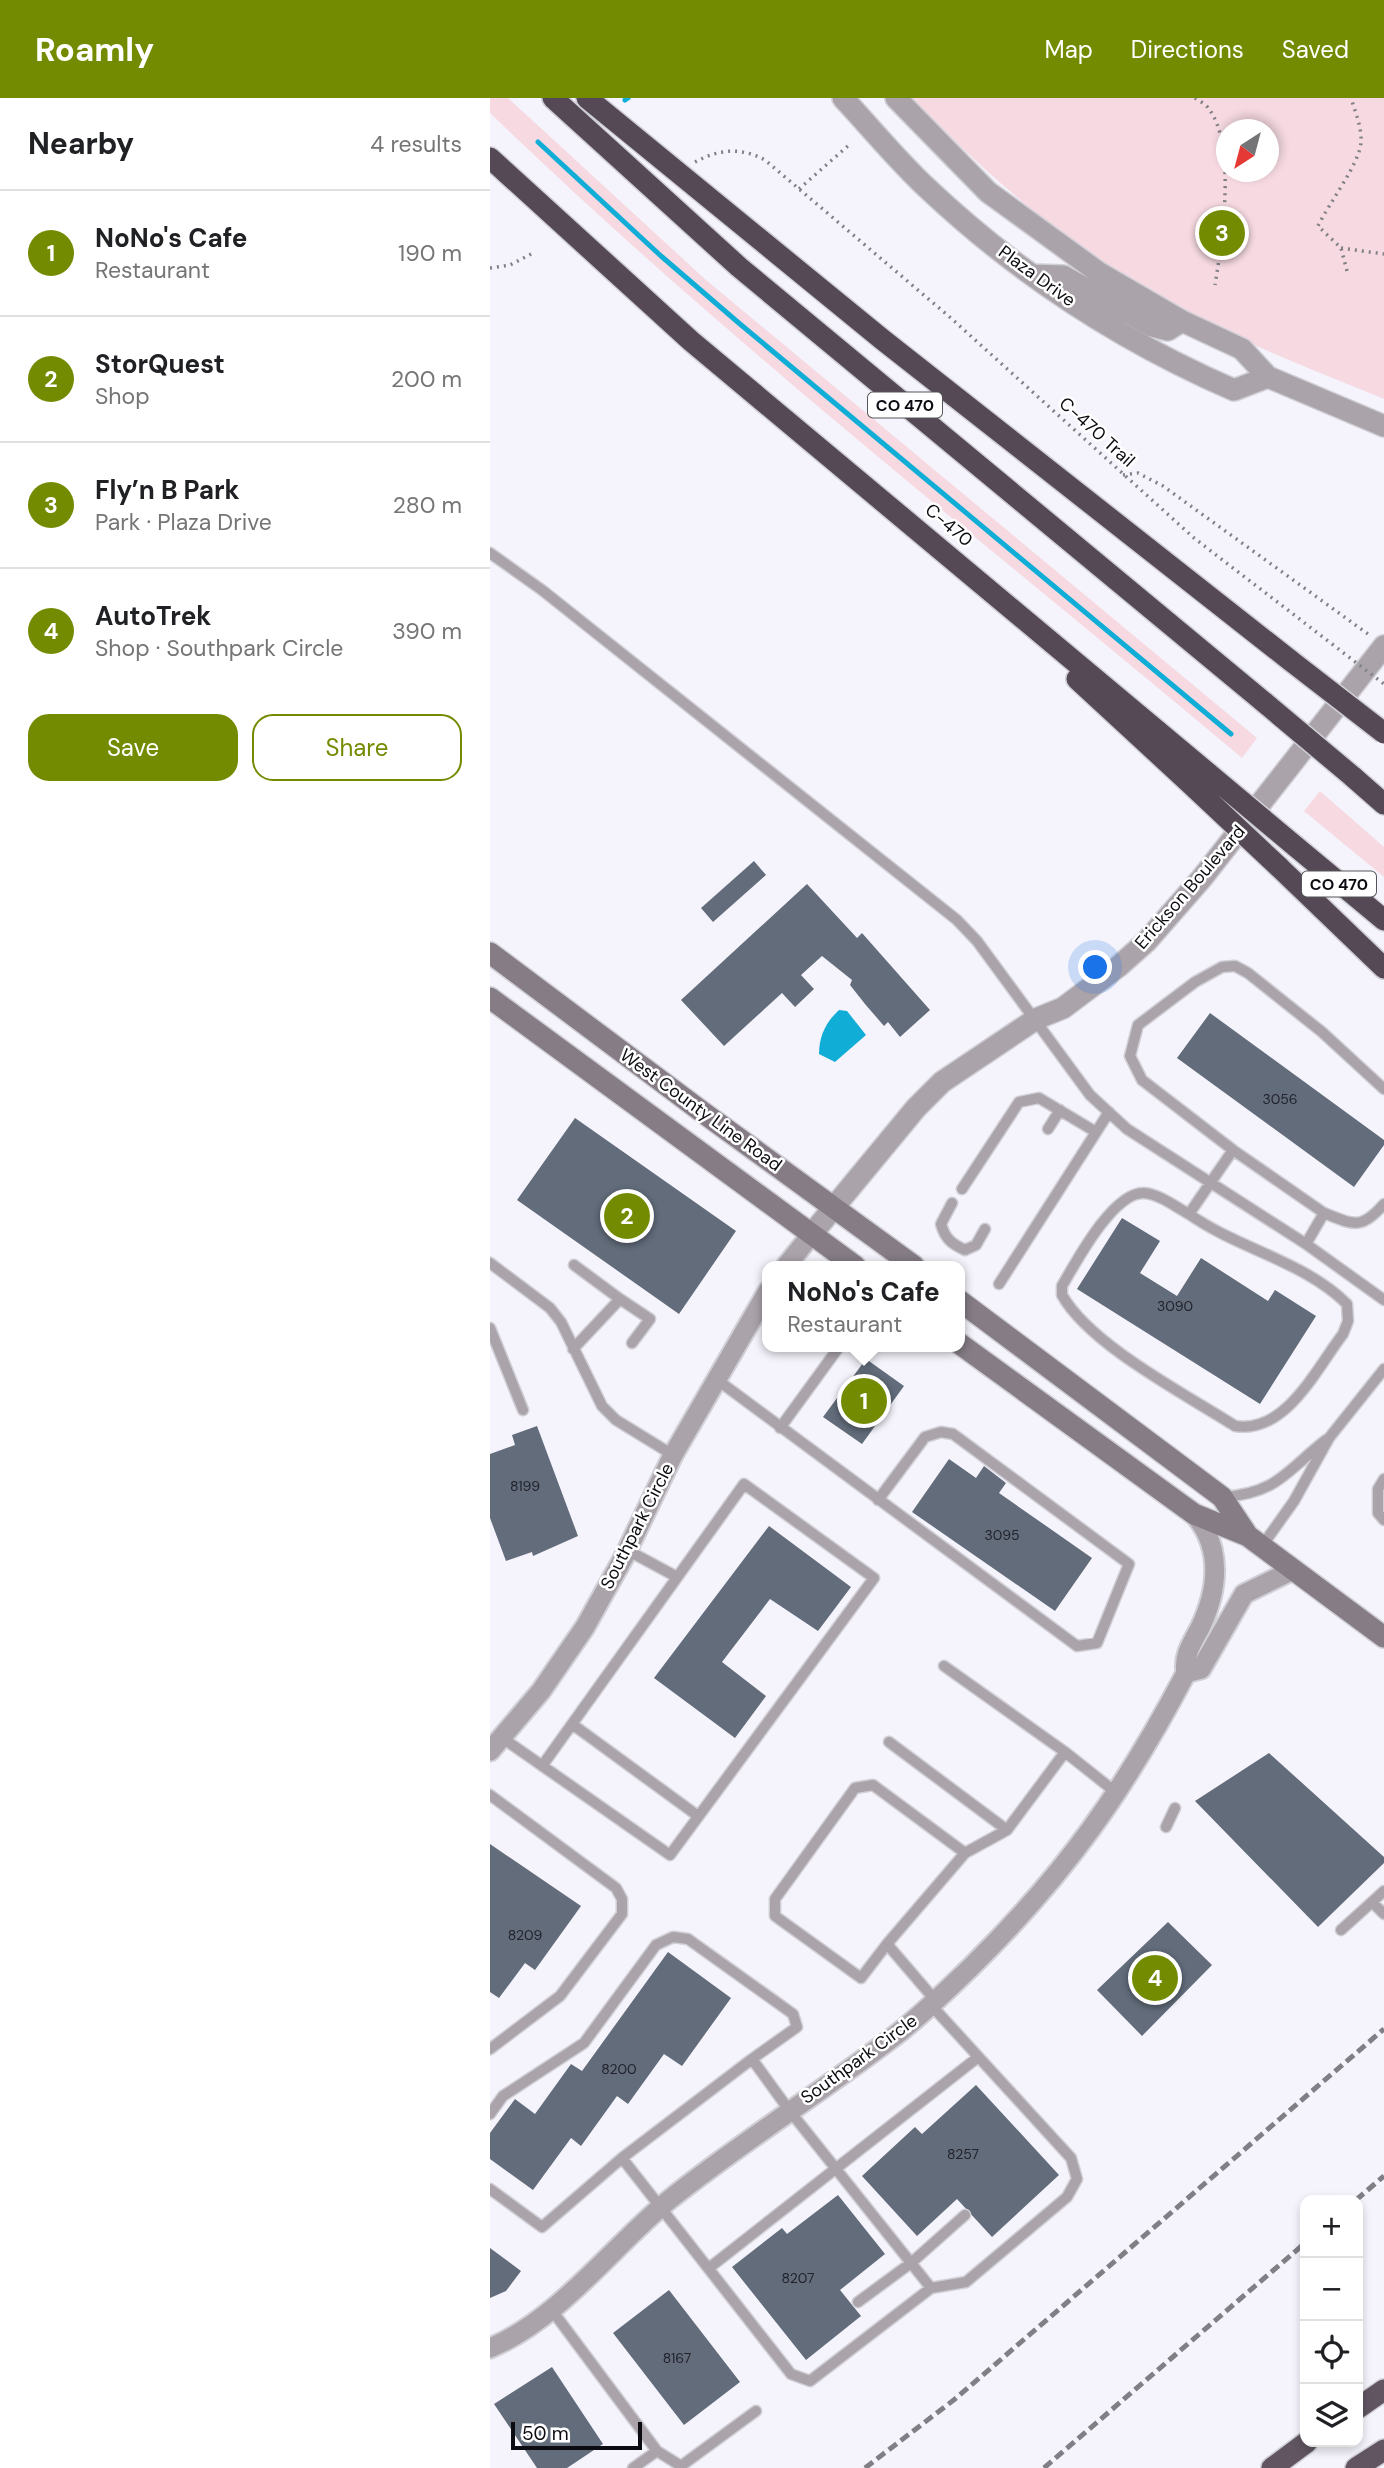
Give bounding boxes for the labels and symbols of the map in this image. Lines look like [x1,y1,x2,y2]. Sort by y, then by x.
north arrow [1216,119,1279,182]
pin: 3 [1199,207,1245,259]
street label: Plaza Drive [994,240,1080,312]
road number: CO 470 [868,392,942,418]
street label: C-470 Trail [1054,392,1140,472]
street label: C-470 [920,498,978,552]
street label: Erickson Boulevard [1129,820,1251,954]
road number: CO 470 [1302,872,1376,897]
your location [1078,950,1112,984]
street label: West County Line Road [615,1043,787,1177]
house number: 3056 [1262,1090,1298,1108]
pin: 2 [604,1190,650,1242]
house number: 3090 [1157,1297,1193,1315]
pin: 1 [841,1375,887,1427]
street label: Southpark Circle [595,1459,679,1593]
house number: 8199 [510,1477,540,1495]
house number: 3095 [984,1526,1020,1544]
house number: 8209 [508,1926,542,1944]
pin: 4 [1132,1952,1178,2004]
street label: Southpark Circle [796,2009,922,2109]
house number: 8200 [601,2060,637,2078]
house number: 8257 [947,2145,979,2163]
house number: 8207 [781,2269,815,2287]
house number: 8167 [663,2349,691,2367]
scale bar [511,2419,642,2451]

